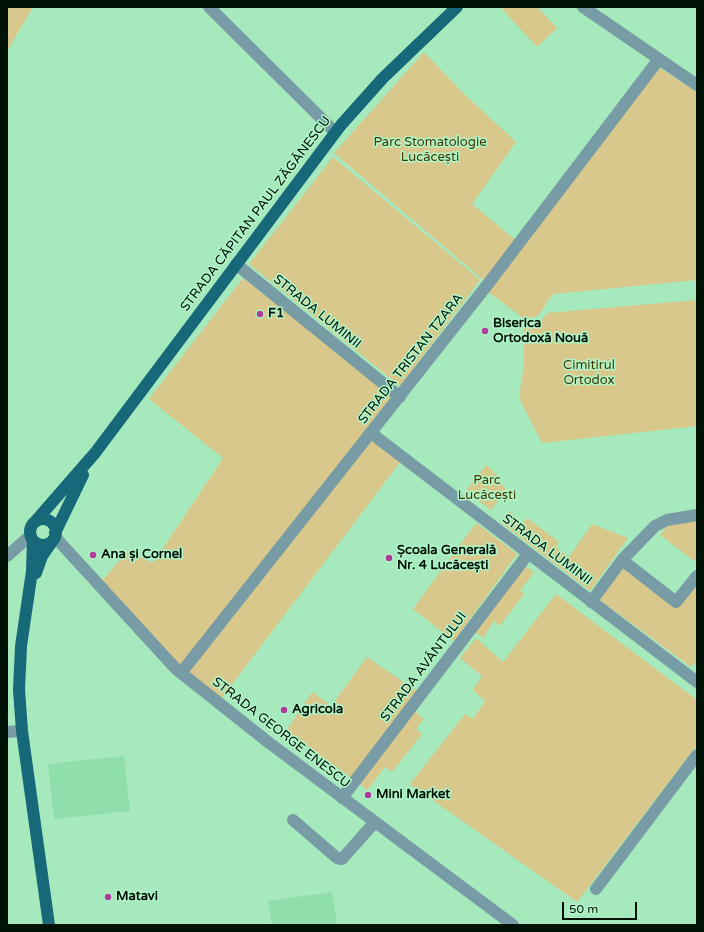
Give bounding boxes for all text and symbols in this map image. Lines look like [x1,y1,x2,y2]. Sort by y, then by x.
street label: STRADA CĂPITAN PAUL ZĂGĂNESCU [178,113,334,315]
park label: Parc Stomatologie Lucăcești [373,135,487,166]
street label: STRADA LUMINII [270,272,364,352]
street label: STRADA TRISTAN TZARA [355,291,467,427]
place label: F1 [268,306,284,322]
marker: F1 [255,309,265,319]
place label: Biserica Ortodoxă Nouă [493,316,588,347]
marker: Biserica Ortodoxă Nouă [480,326,490,336]
park label: Cimitirul Ortodox [563,358,615,389]
park label: Parc Lucăcești [458,473,516,504]
street label: STRADA LUMINII [499,511,595,589]
place label: Școala Generală Nr. 4 Lucăcești [397,543,496,574]
place label: Ana și Cornel [101,547,182,563]
marker: Ana și Cornel [88,550,98,560]
marker: Școala Generală Nr. 4 Lucăcești [384,553,394,563]
street label: STRADA AVÂNTULUI [378,609,470,725]
street label: STRADA GEORGE ENESCU [209,674,353,792]
place label: Agricola [292,702,343,718]
marker: Agricola [279,705,289,715]
place label: Mini Market [376,787,450,803]
marker: Mini Market [363,790,373,800]
place label: Matavi [116,889,158,905]
marker: Matavi [103,892,113,902]
scale bar [564,894,639,920]
text: 50 m [569,902,598,916]

